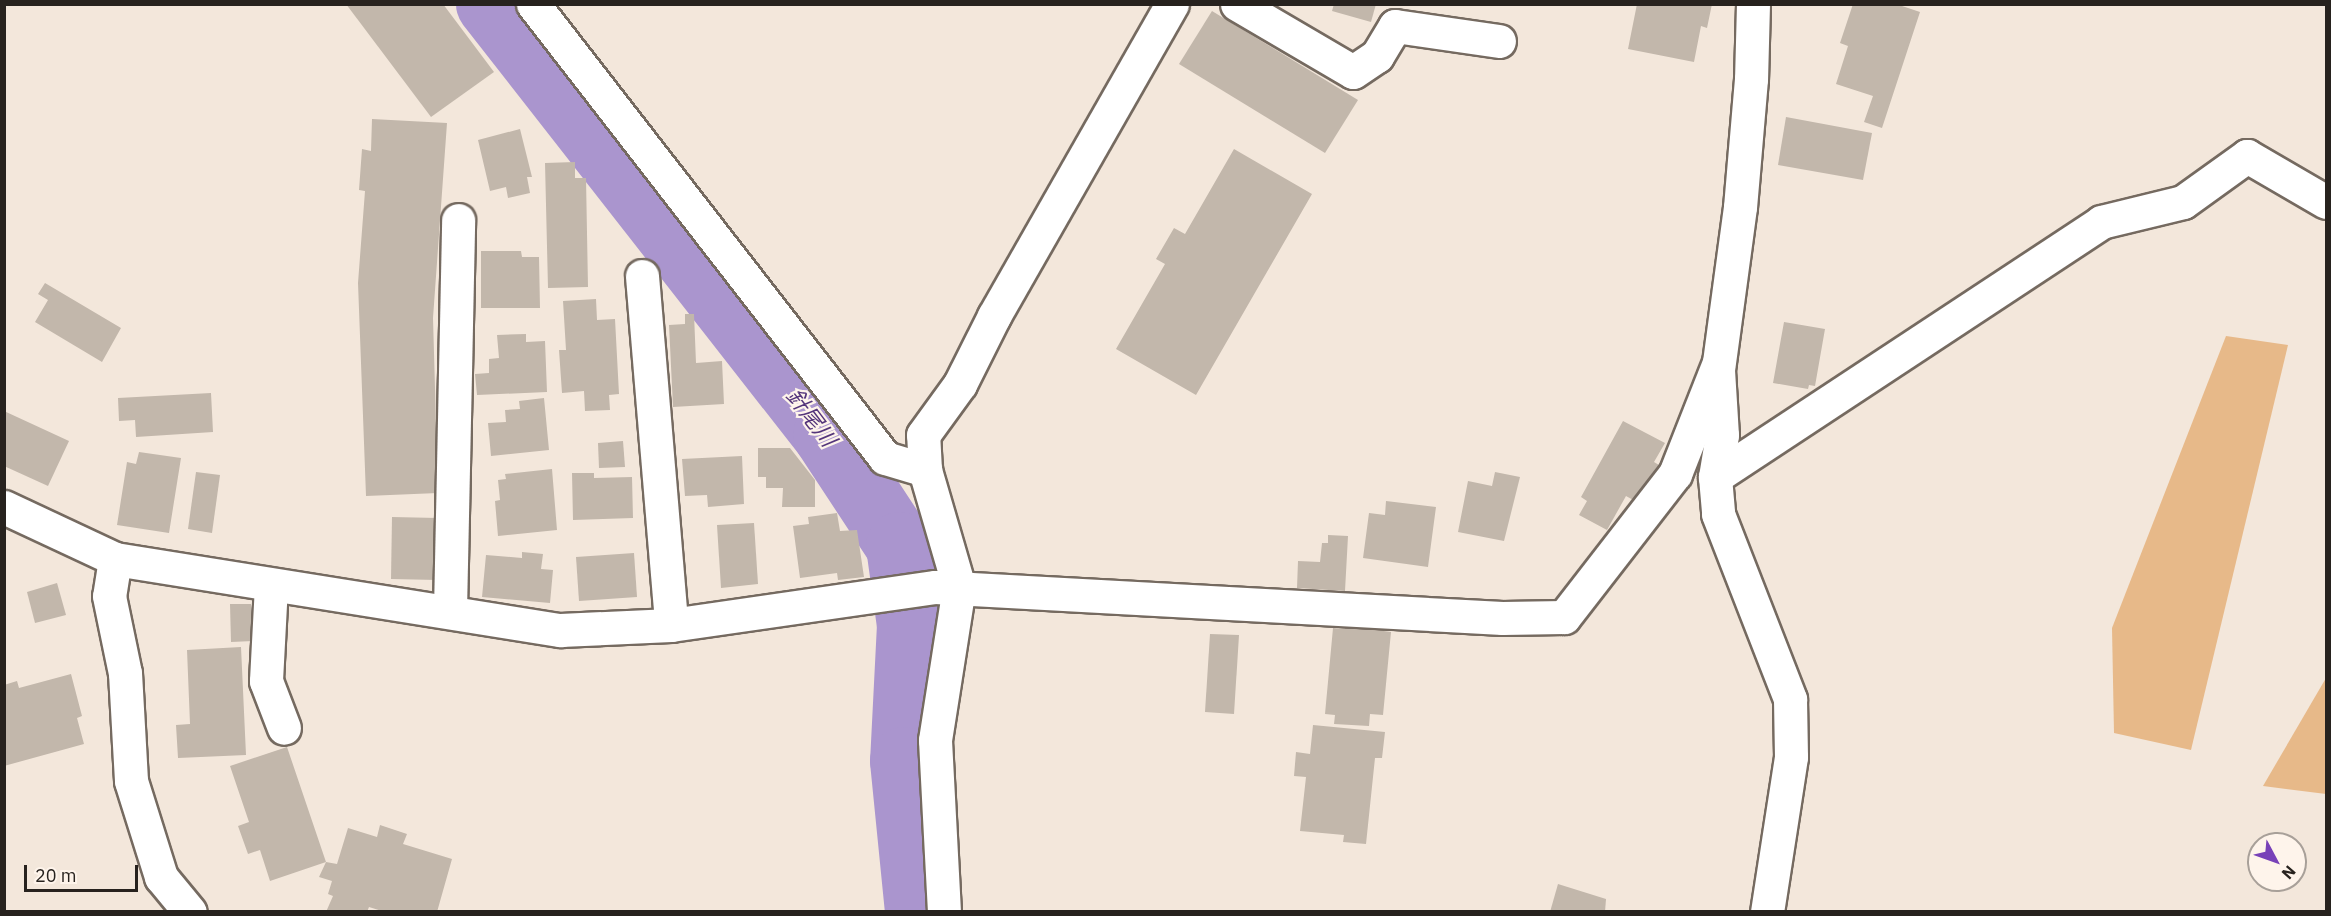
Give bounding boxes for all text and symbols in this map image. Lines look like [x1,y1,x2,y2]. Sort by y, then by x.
water label: 針尾川 [782,383,842,451]
north arrow [2247,832,2307,892]
scale bar [27,853,141,891]
text: N [2278,862,2300,883]
text: 20 m [35,864,77,887]

